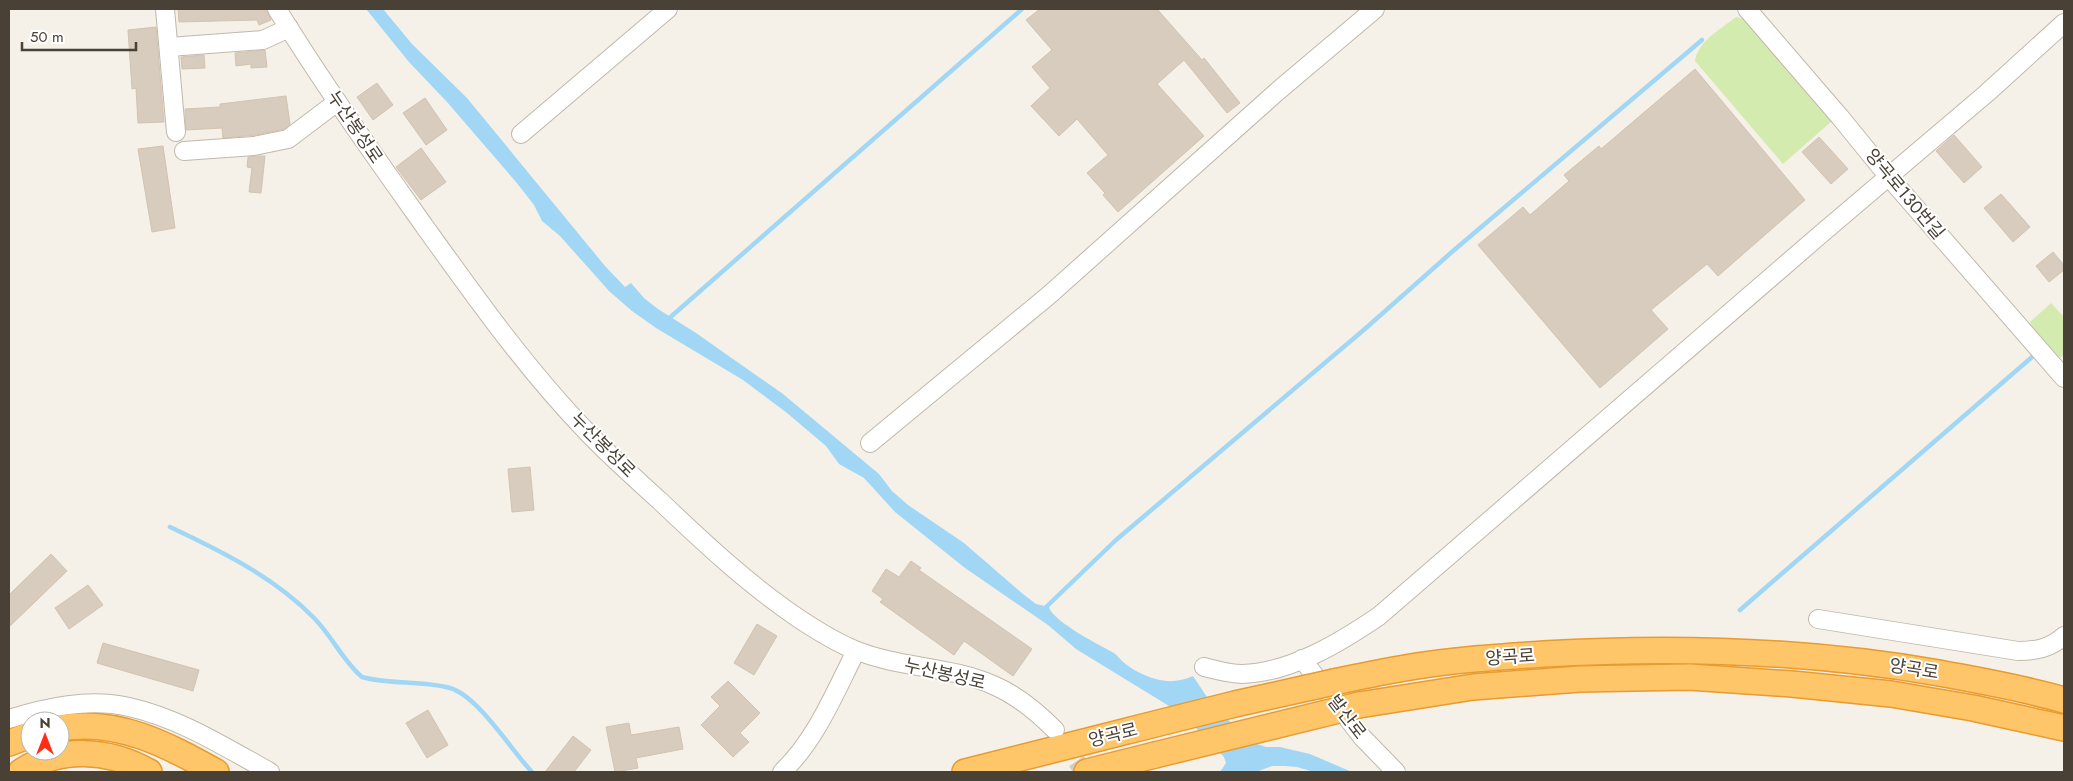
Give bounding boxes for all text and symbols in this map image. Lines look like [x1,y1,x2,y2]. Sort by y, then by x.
scale bar [22,20,136,52]
text: 50 m [30,26,64,48]
street label: 누산봉성로 [321,85,389,169]
street label: 양곡로130번길 [1859,143,1951,245]
street label: 누산봉성로 [565,407,641,483]
street label: 양곡로 [1484,642,1536,672]
street label: 누산봉성로 [902,652,988,696]
street label: 양곡로 [1887,652,1941,686]
street label: 발산로 [1321,689,1373,745]
north arrow [20,711,70,761]
text: N [39,713,51,733]
street label: 양곡로 [1086,716,1140,754]

